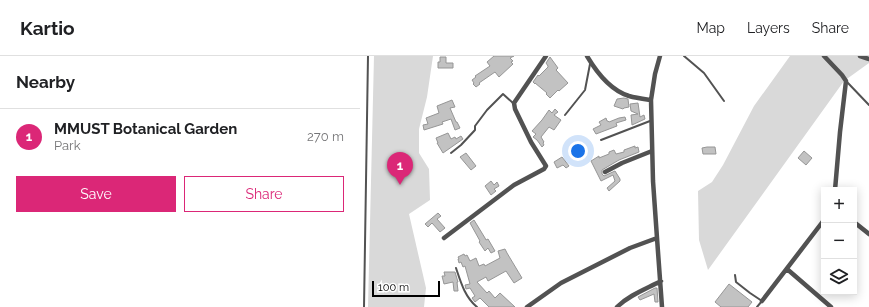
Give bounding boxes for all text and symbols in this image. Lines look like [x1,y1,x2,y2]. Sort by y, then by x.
text: Kartio [20,17,75,39]
text: Map [697,20,725,36]
text: Layers [747,20,790,36]
text: Share [812,20,849,36]
text: Nearby [16,72,75,92]
text: MMUST Botanical Garden [54,120,237,138]
text: 1 [26,129,32,144]
text: 270 m [307,129,344,144]
text: Park [54,138,81,153]
your location [568,141,588,161]
pin: 1 [387,152,413,185]
button: Save [16,176,176,212]
button: Share [184,176,344,212]
map controls [821,187,857,295]
button: + [821,187,857,223]
button: − [821,223,857,259]
button: layers [821,259,857,295]
scale bar [372,279,440,298]
text: 100 m [378,281,409,294]

